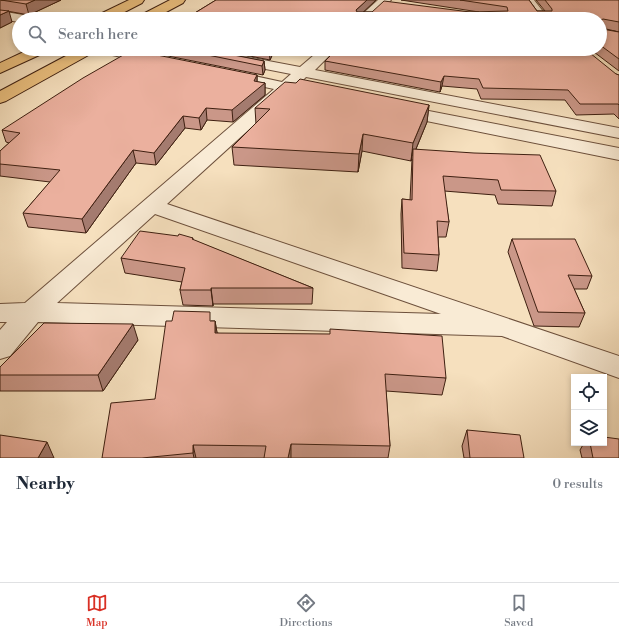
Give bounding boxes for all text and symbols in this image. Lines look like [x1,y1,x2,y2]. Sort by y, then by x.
search box [12,12,607,56]
icon: search [26,23,48,45]
text: Search here [58,25,138,44]
map controls [571,374,607,446]
button: locate [571,374,607,410]
button: layers [571,410,607,446]
text: Nearby [16,473,75,495]
text: 0 results [552,476,603,492]
tab: Map [86,592,108,630]
tab: Directions [280,592,333,630]
tab: Saved [504,592,533,630]

